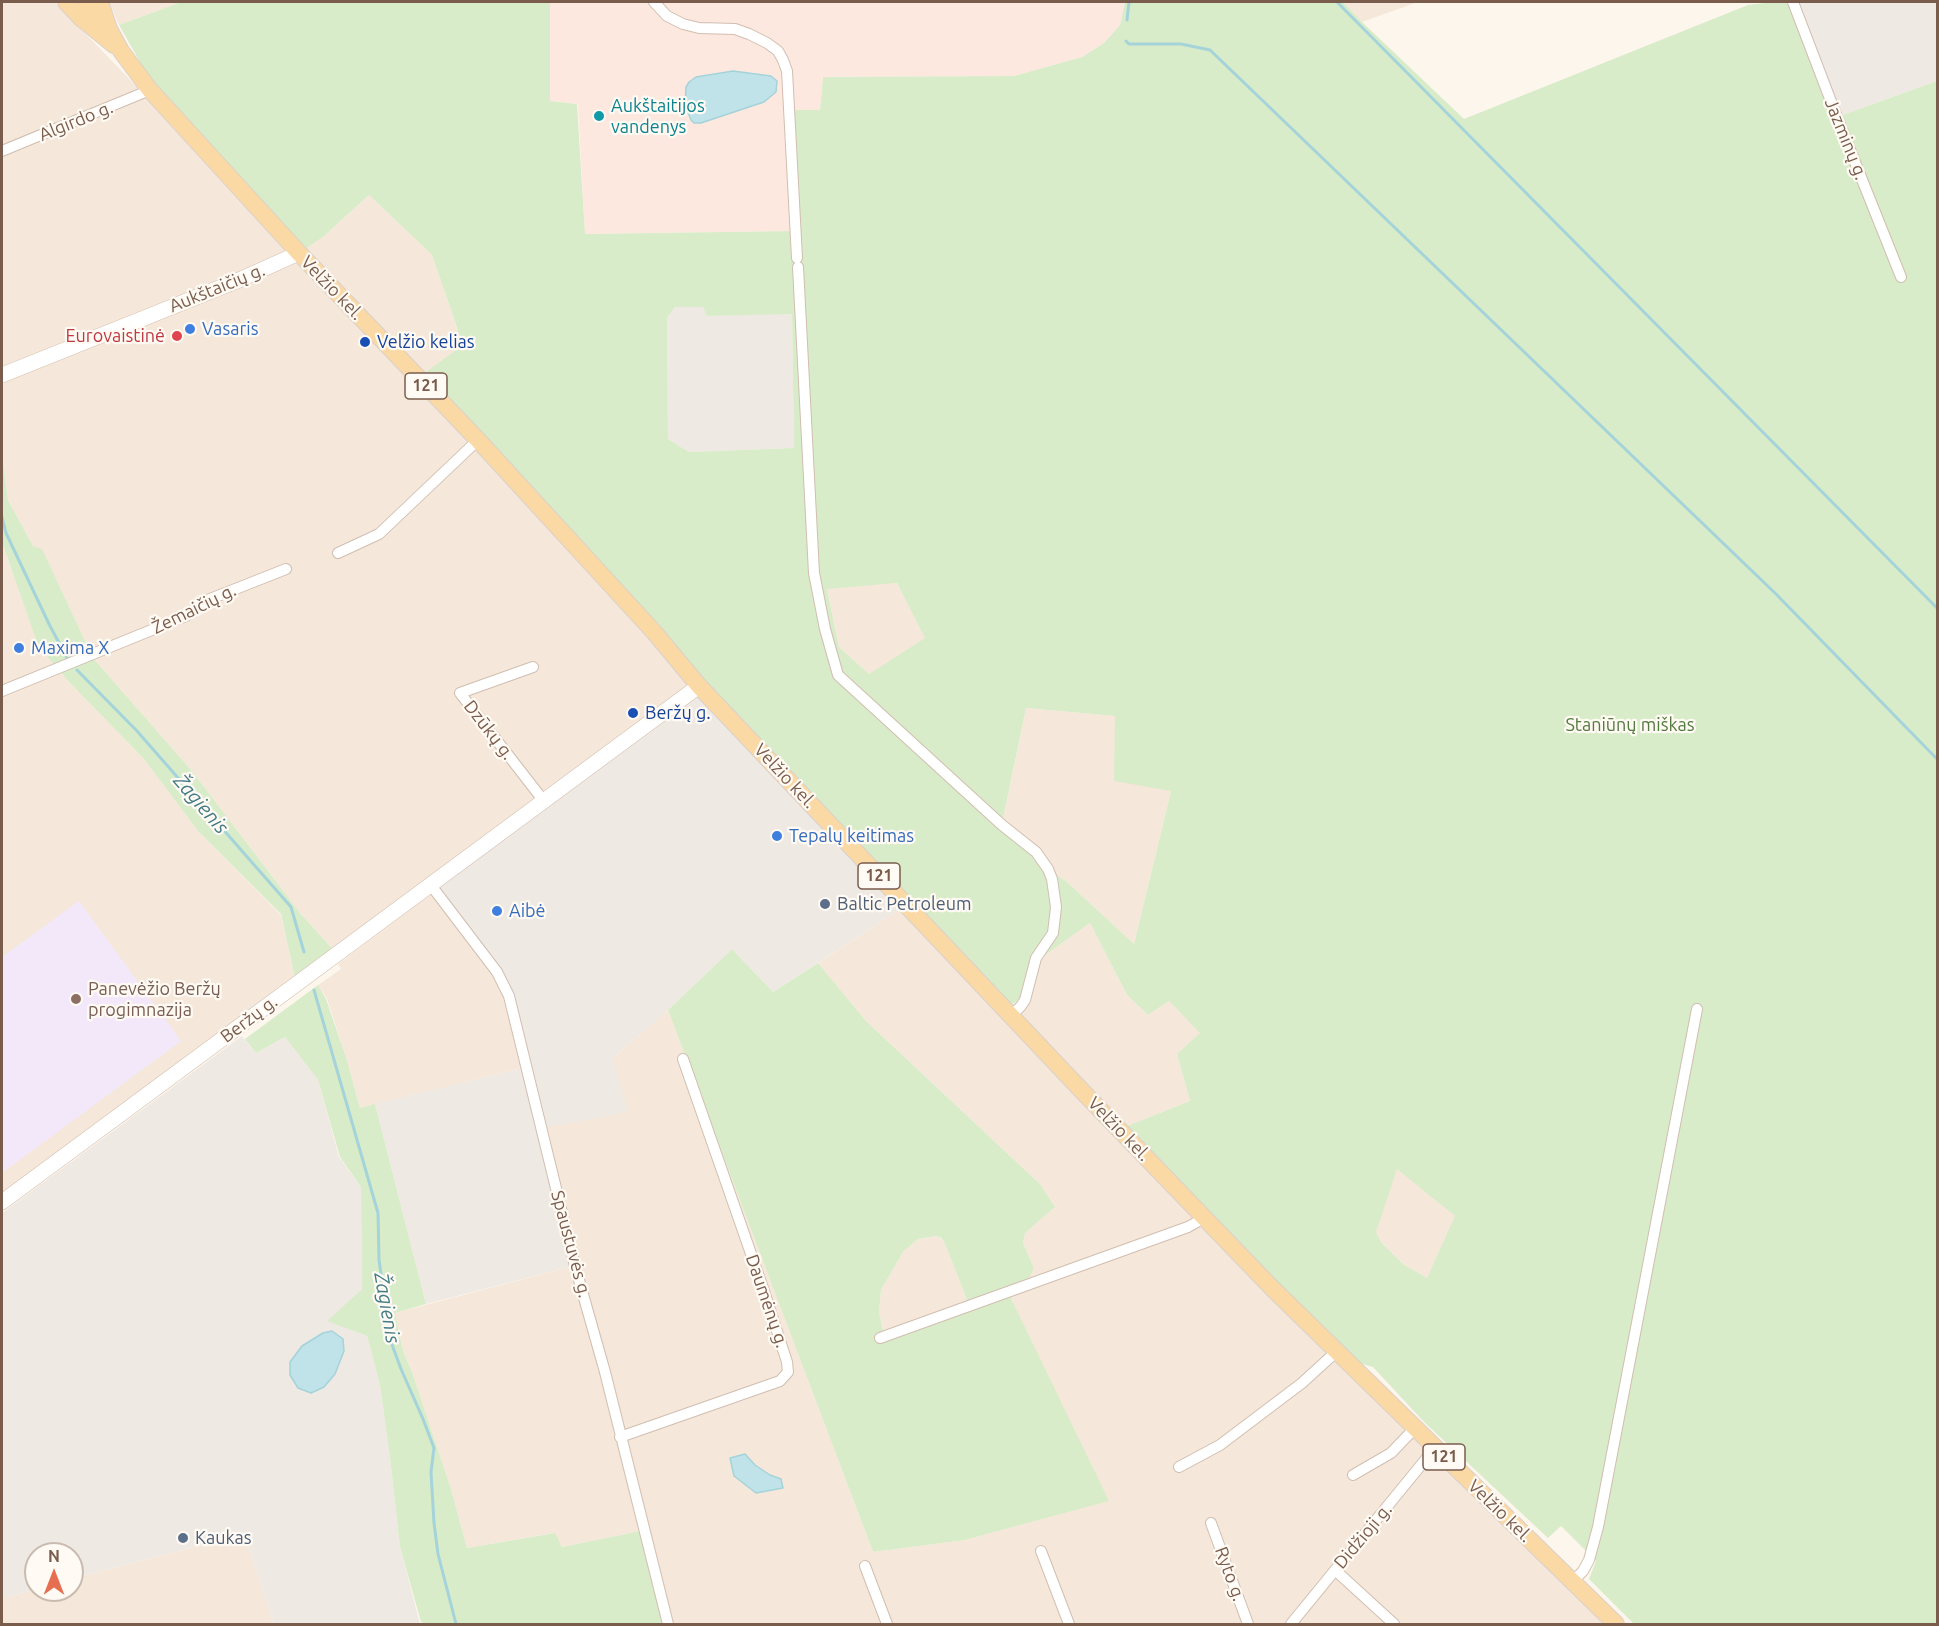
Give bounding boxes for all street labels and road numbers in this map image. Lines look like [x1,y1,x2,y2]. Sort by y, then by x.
street label: Jazminų g. [1820,95,1872,183]
street label: Algirdo g. [36,96,116,146]
street label: Velžio kel. [296,251,368,325]
street label: Aukštaičių g. [166,259,268,317]
road number: 121 [405,373,447,399]
street label: Žemaičių g. [148,579,240,639]
street label: Dzūkų g. [459,696,519,764]
street label: Velžio kel. [750,739,820,813]
road number: 121 [858,863,900,889]
street label: Beržų g. [216,991,282,1047]
street label: Velžio kel. [1083,1092,1155,1166]
street label: Spaustuvės g. [546,1188,596,1300]
street label: Daumėnų g. [741,1252,793,1350]
road number: 121 [1423,1444,1465,1470]
street label: Velžio kel. [1463,1475,1537,1547]
street label: Didžioji g. [1330,1499,1396,1573]
street label: Ryto g. [1210,1544,1250,1604]

